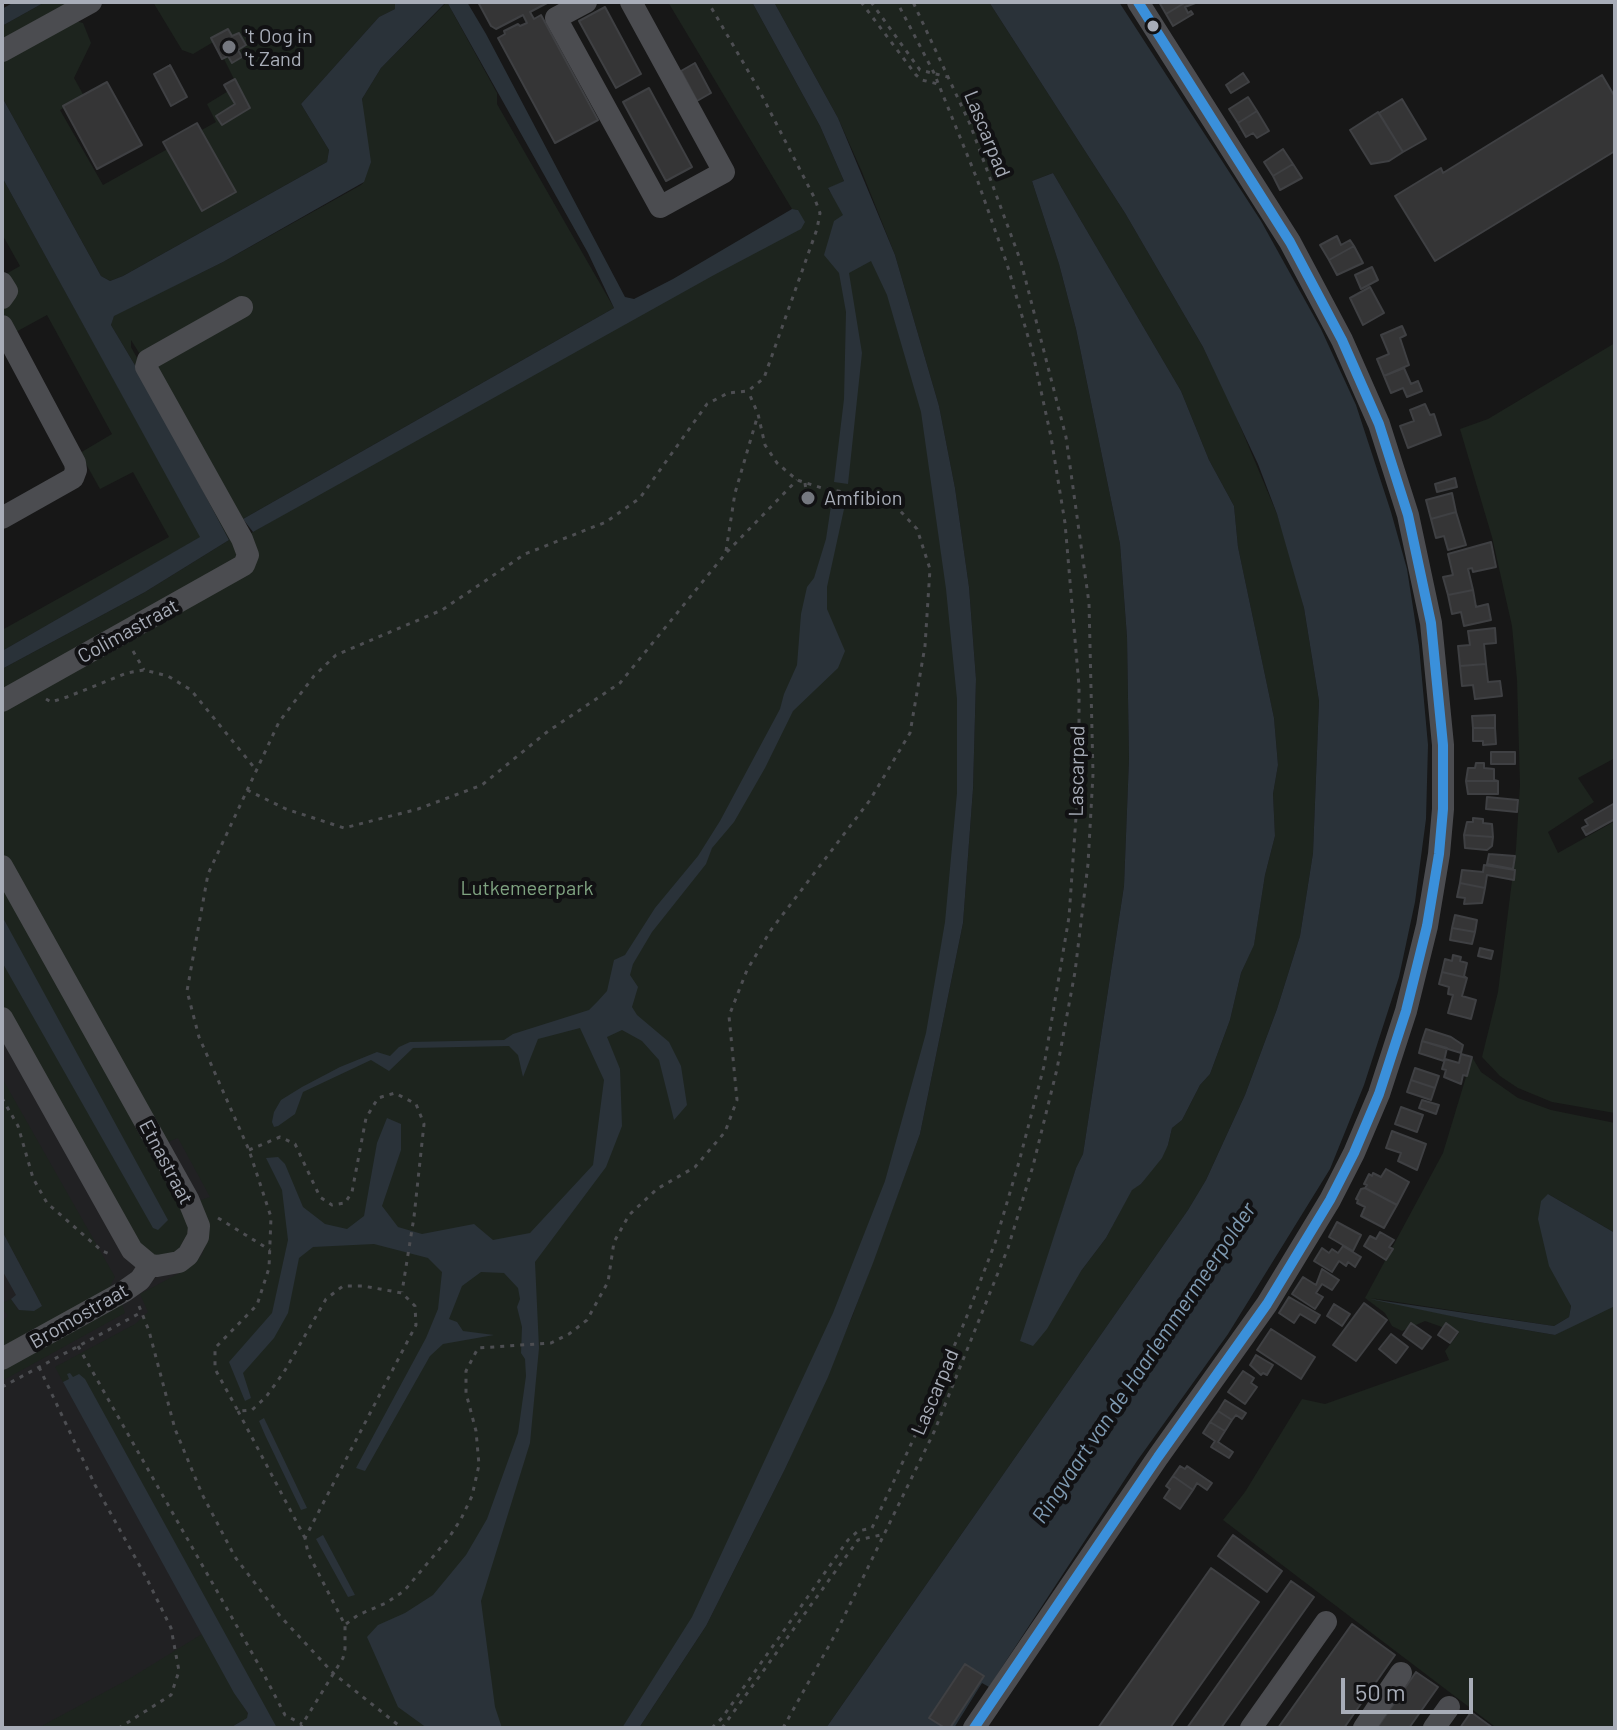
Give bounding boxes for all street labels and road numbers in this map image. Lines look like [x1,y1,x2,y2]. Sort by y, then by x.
street label: Lascarpad [959,87,1015,181]
street label: Colimastraat [74,594,182,668]
street label: Lascarpad [1064,725,1090,817]
street label: Etnastraat [134,1116,198,1208]
street label: Bromostraat [26,1278,132,1354]
street label: Lascarpad [906,1345,964,1439]

